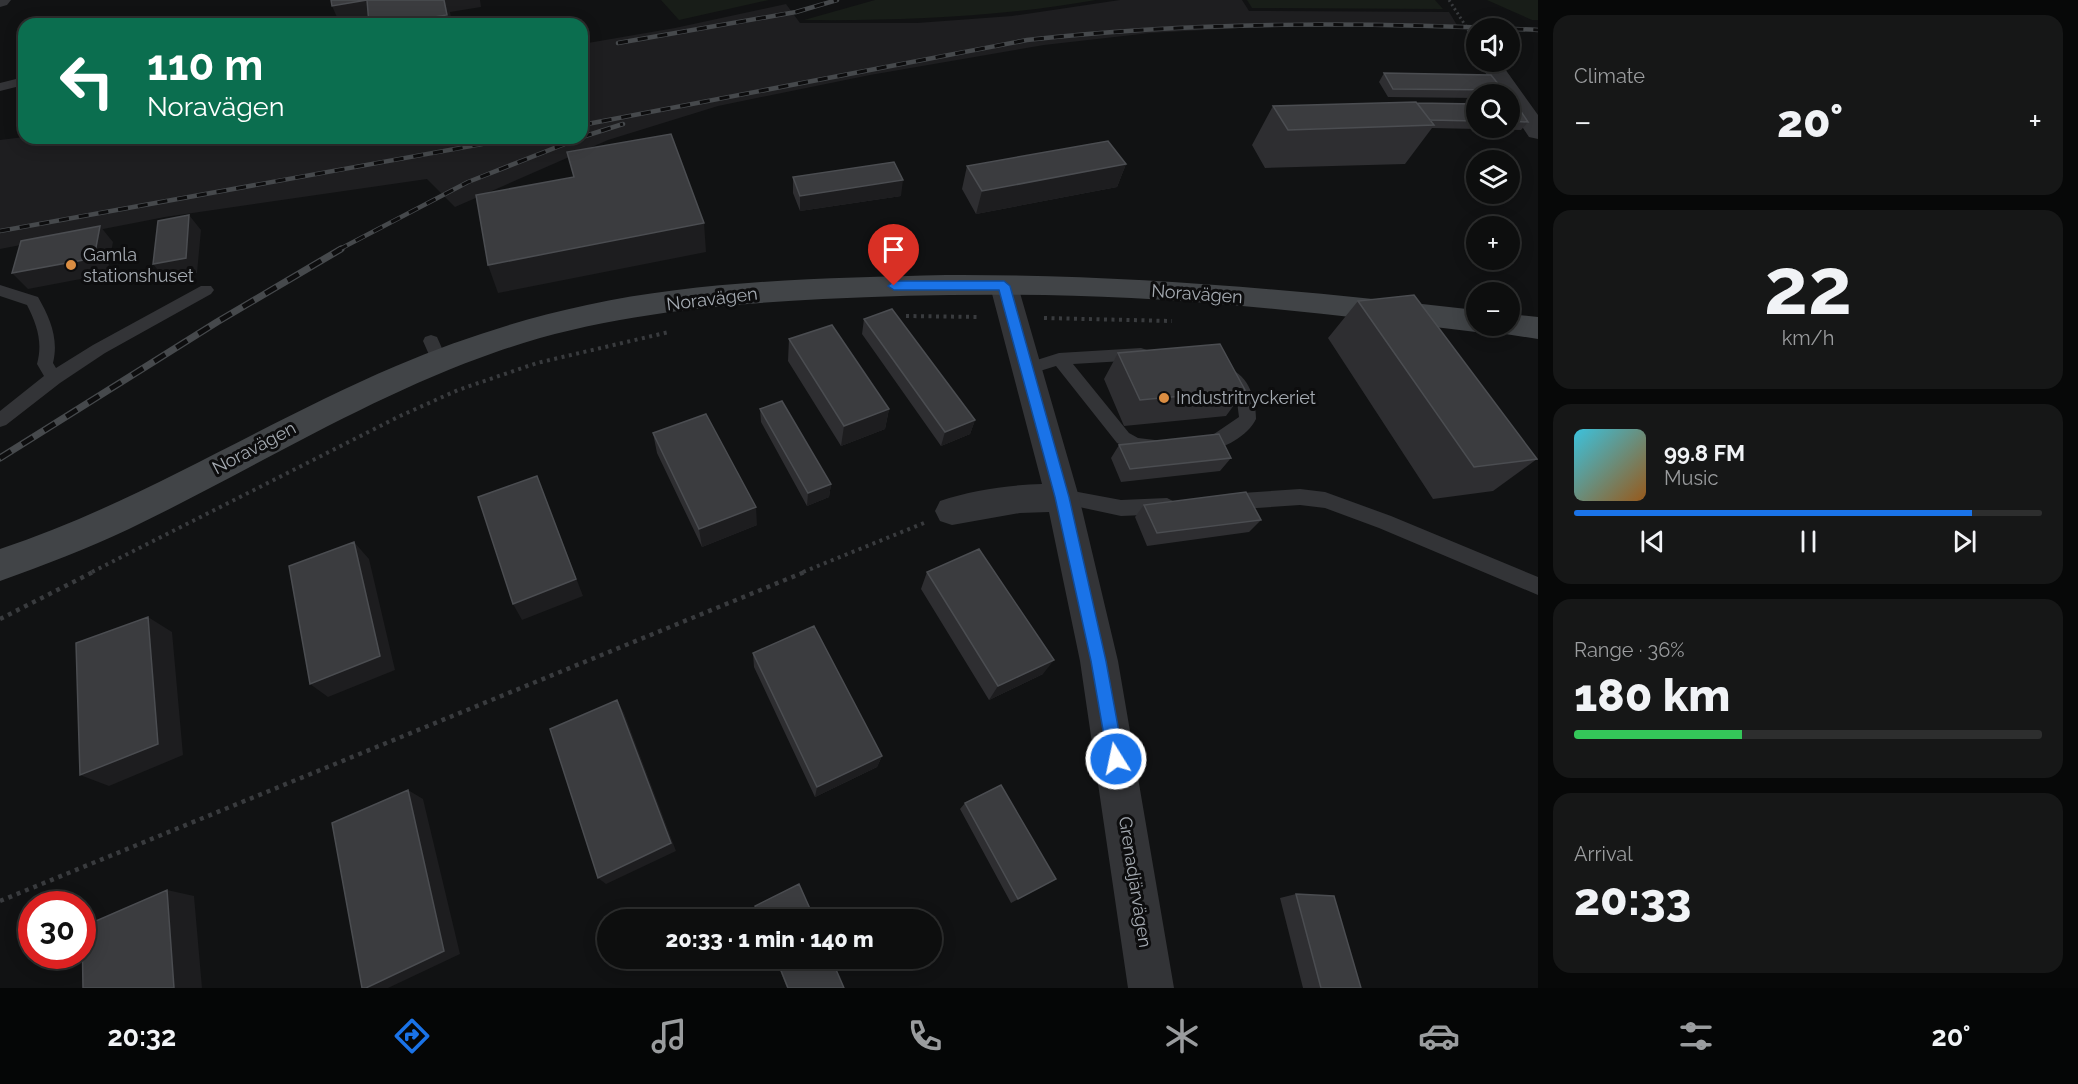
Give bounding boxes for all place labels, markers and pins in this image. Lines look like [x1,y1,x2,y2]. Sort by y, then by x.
pin [868,224,919,286]
place label: Gamla stationshuset [83,244,194,286]
marker: Gamla stationshuset [64,258,78,272]
place label: Industritryckeriet [1176,387,1316,408]
marker: Industritryckeriet [1157,391,1171,405]

